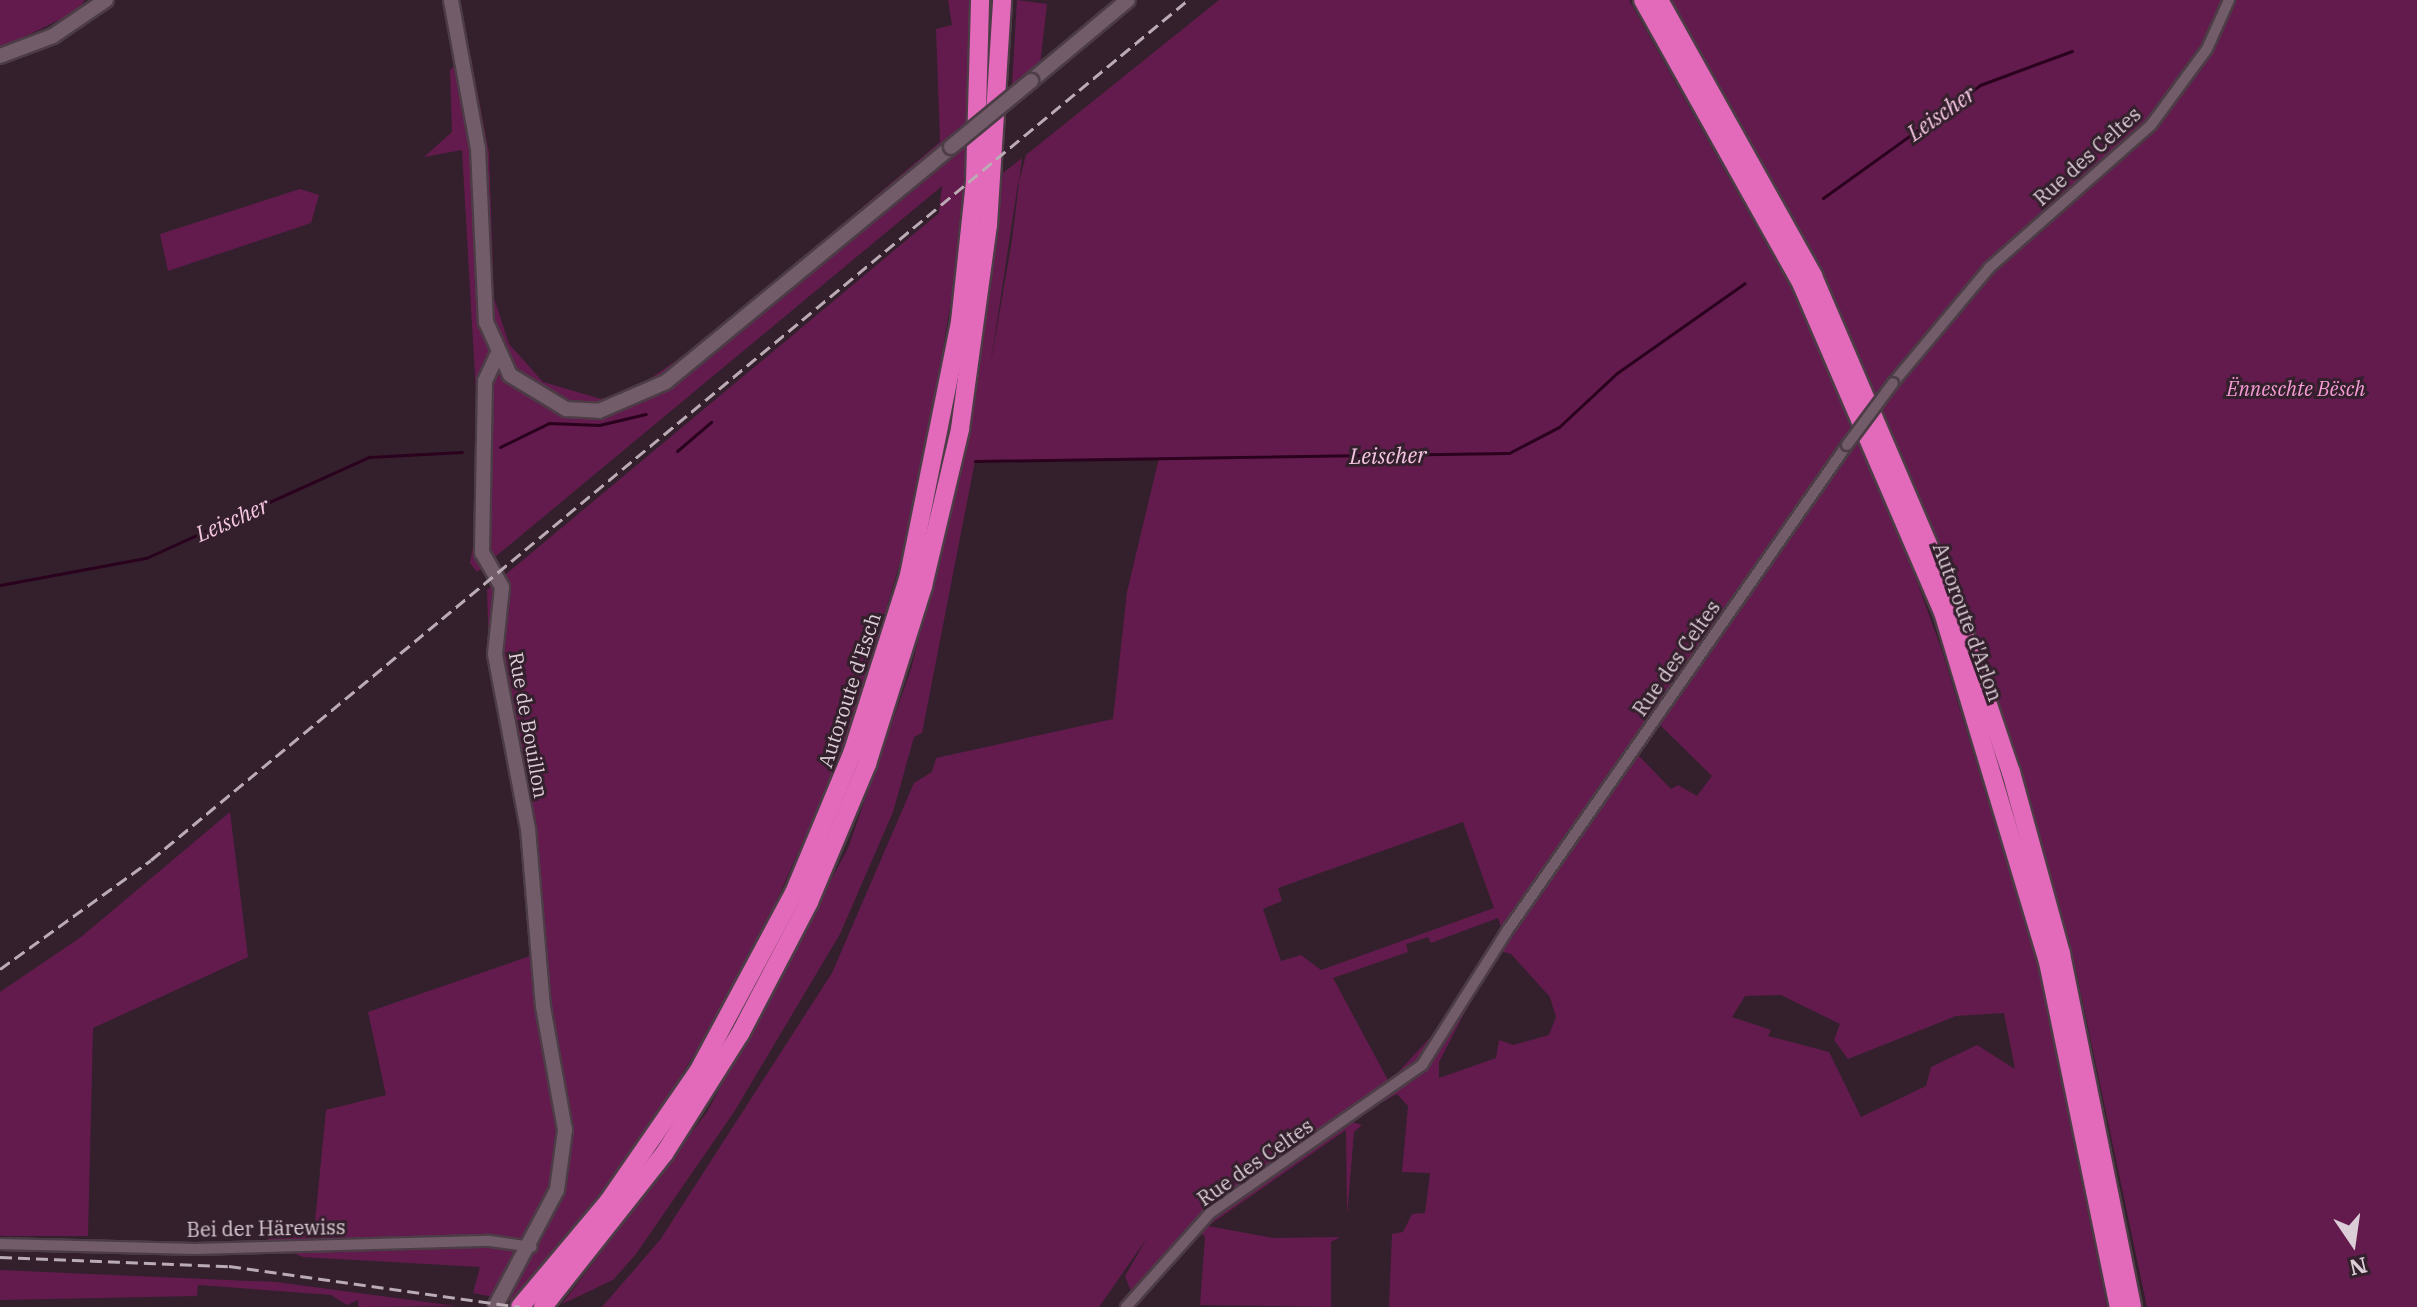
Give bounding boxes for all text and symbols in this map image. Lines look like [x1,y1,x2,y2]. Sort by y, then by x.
water label: Leischer [1902,80,1980,146]
street label: Rue des Celtes [2029,102,2145,210]
park label: Ënneschte Bësch [2227,376,2365,400]
water label: Leischer [1349,441,1427,469]
water label: Leischer [191,491,273,547]
street label: Autoroute d'Arlon [1928,540,2008,704]
street label: Rue des Celtes [1627,596,1725,720]
street label: Autoroute d'Esch [813,610,885,770]
street label: Rue de Bouillon [504,650,554,800]
street label: Rue des Celtes [1193,1113,1317,1211]
north arrow [2313,1203,2393,1283]
street label: Bei der Härewiss [186,1215,346,1241]
text: N [2347,1251,2370,1283]

